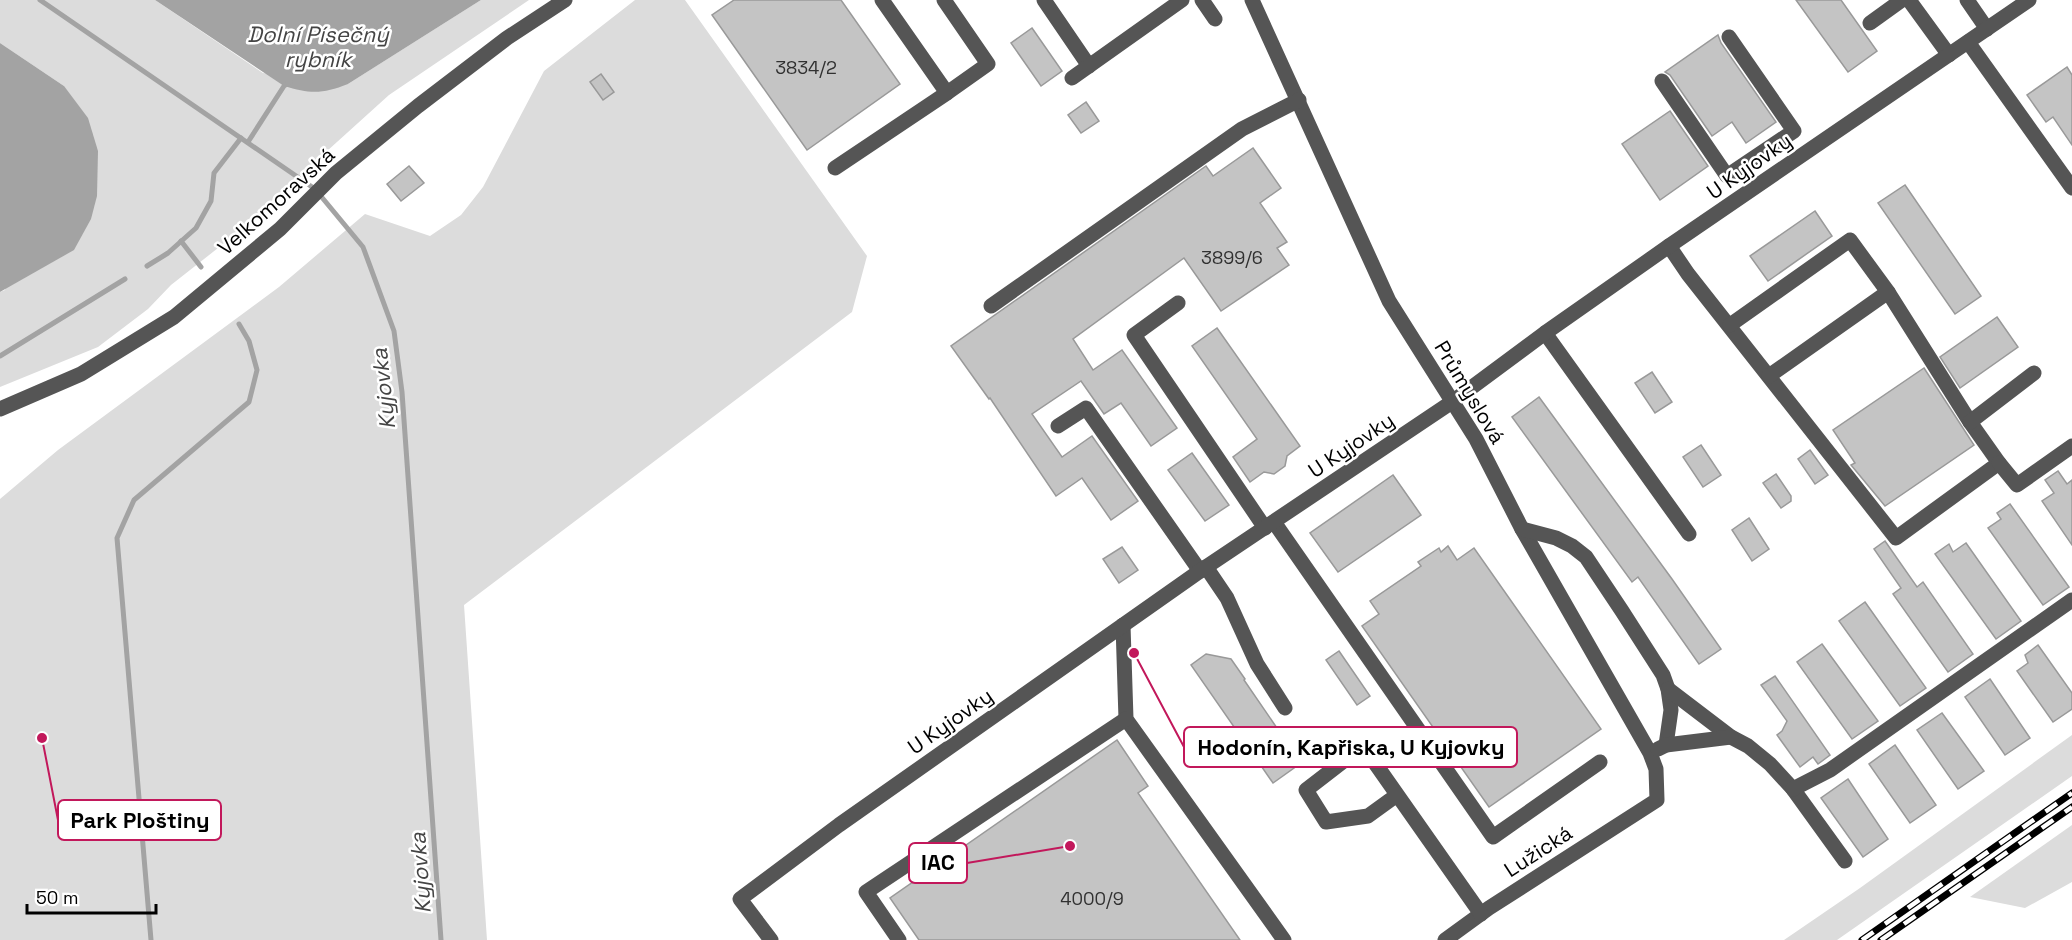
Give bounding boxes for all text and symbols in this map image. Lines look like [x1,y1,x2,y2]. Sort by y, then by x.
water label: Dolní Písečný rybník [247,20,390,73]
house number: 3834/2 [775,56,837,79]
street label: U Kyjovky [1701,127,1797,205]
street label: Velkomoravská [212,141,340,261]
house number: 3899/6 [1201,246,1263,269]
street label: Průmyslová [1429,335,1511,449]
water label: Kyjovka [365,347,401,431]
street label: U Kyjovky [1303,406,1399,484]
street label: U Kyjovky [902,682,998,760]
callout: Hodonín, Kapřiska, U Kyjovky [1184,727,1517,767]
text: Hodonín, Kapřiska, U Kyjovky [1197,733,1505,761]
callout: Park Ploštiny [58,800,221,840]
text: Park Ploštiny [70,806,210,834]
street label: Lužická [1499,819,1577,883]
water label: Kyjovka [403,831,437,915]
callout: IAC [909,843,967,883]
text: IAC [921,848,955,876]
scale bar [27,877,156,915]
text: 50 m [36,886,78,909]
house number: 4000/9 [1060,887,1124,910]

